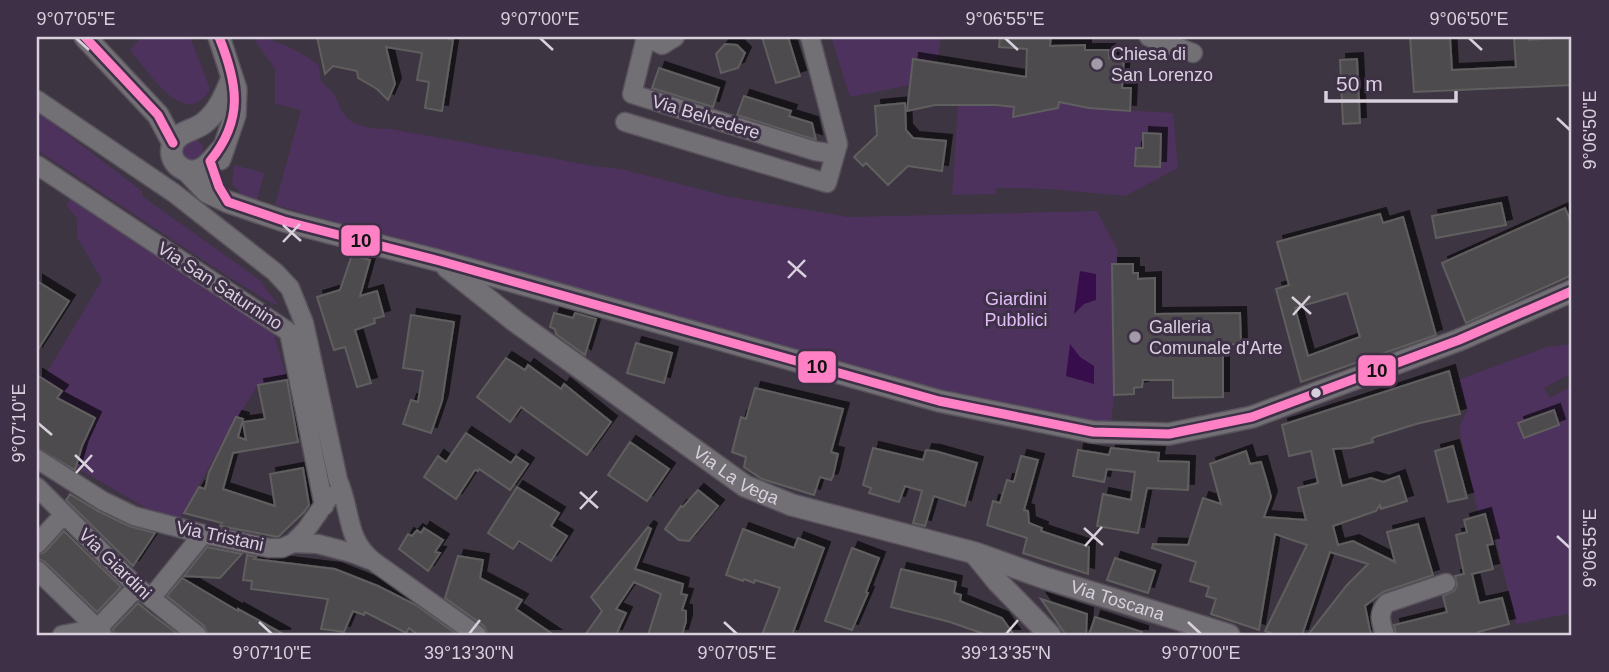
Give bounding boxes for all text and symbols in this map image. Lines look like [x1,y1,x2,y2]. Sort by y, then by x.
text: 9°07'05"E [36,9,116,29]
text: 9°07'00"E [500,9,580,29]
text: 9°06'55"E [965,9,1045,29]
text: 9°06'50"E [1429,9,1509,29]
place label: Chiesa di San Lorenzo [1111,44,1213,85]
marker: Chiesa di San Lorenzo [1089,56,1105,72]
scale bar [1326,60,1455,104]
text: 50 m [1336,72,1383,95]
text: 9°06'50"E [1580,90,1600,170]
street label: Via Belvedere [650,91,762,143]
line badge: 10 [340,224,381,257]
text: 10 [350,230,372,251]
street label: Via San Saturnino [154,238,286,334]
park label: Giardini Pubblici [984,289,1048,330]
place label: Galleria Comunale d'Arte [1149,317,1283,358]
marker: Galleria Comunale d'Arte [1127,329,1143,345]
line badge: 10 [797,350,837,384]
line badge: 10 [1357,354,1397,387]
text: 10 [806,356,828,377]
text: 10 [1366,360,1388,381]
text: 9°07'10"E [9,383,29,463]
unlabelled marker [1309,386,1323,400]
street label: Via La Vega [689,442,783,509]
text: 9°06'55"E [1580,508,1600,588]
street label: Via Tristani [175,517,265,555]
street label: Via Giardini [75,525,155,603]
street label: Via Toscana [1068,576,1168,625]
text: 9°07'10"E [232,643,312,663]
text: 39°13'30"N [424,643,514,663]
text: 9°07'05"E [697,643,777,663]
text: 39°13'35"N [961,643,1051,663]
text: 9°07'00"E [1161,643,1241,663]

